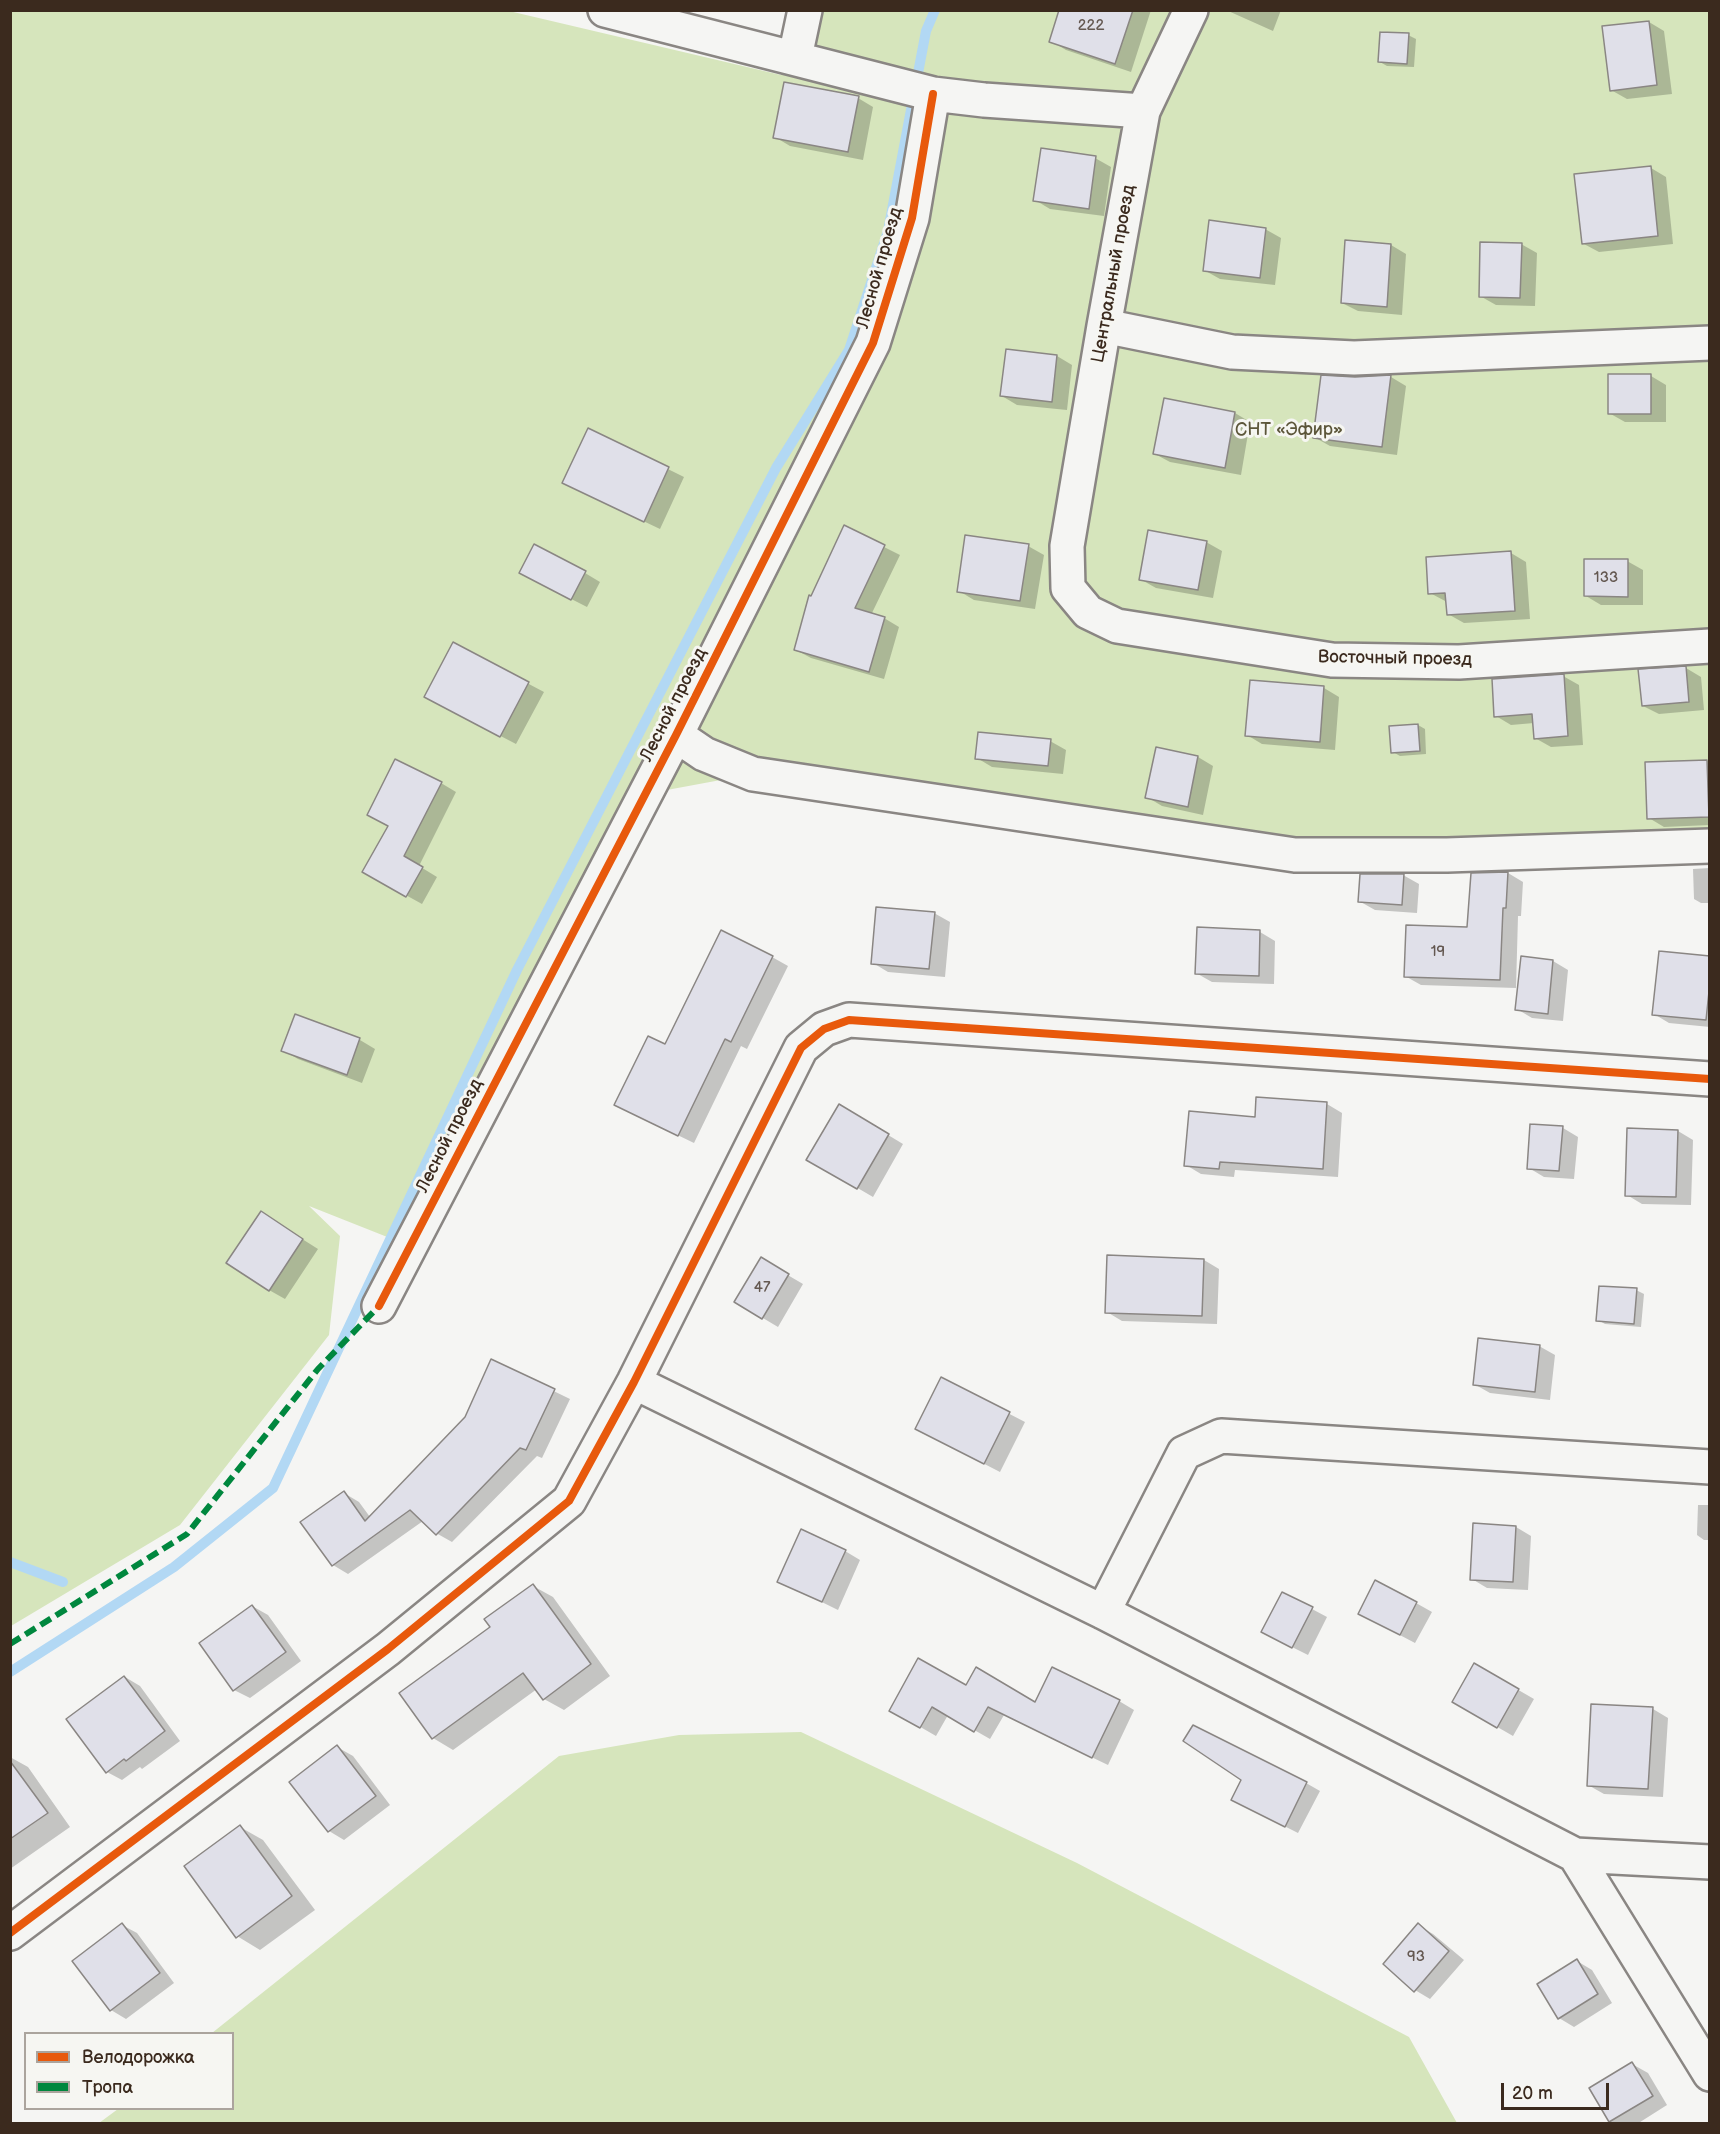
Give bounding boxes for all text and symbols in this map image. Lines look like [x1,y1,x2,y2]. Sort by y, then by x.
house number: 222 [1078,17,1104,35]
street label: Центральный проезд [1088,183,1140,365]
street label: Лесной проезд [852,205,908,331]
park label: СНТ «Эфир» [1235,419,1343,441]
house number: 133 [1594,569,1618,587]
street label: Лесной проезд [636,645,712,765]
street label: Восточный проезд [1318,647,1472,671]
house number: 19 [1431,943,1445,961]
street label: Лесной проезд [412,1076,488,1196]
house number: 47 [754,1279,770,1297]
house number: 93 [1407,1948,1425,1966]
legend [24,2032,234,2110]
text: Велодорожка [82,2047,195,2068]
scale bar [1504,2071,1612,2109]
text: Тропа [82,2077,133,2098]
text: 20 m [1512,2083,1553,2104]

